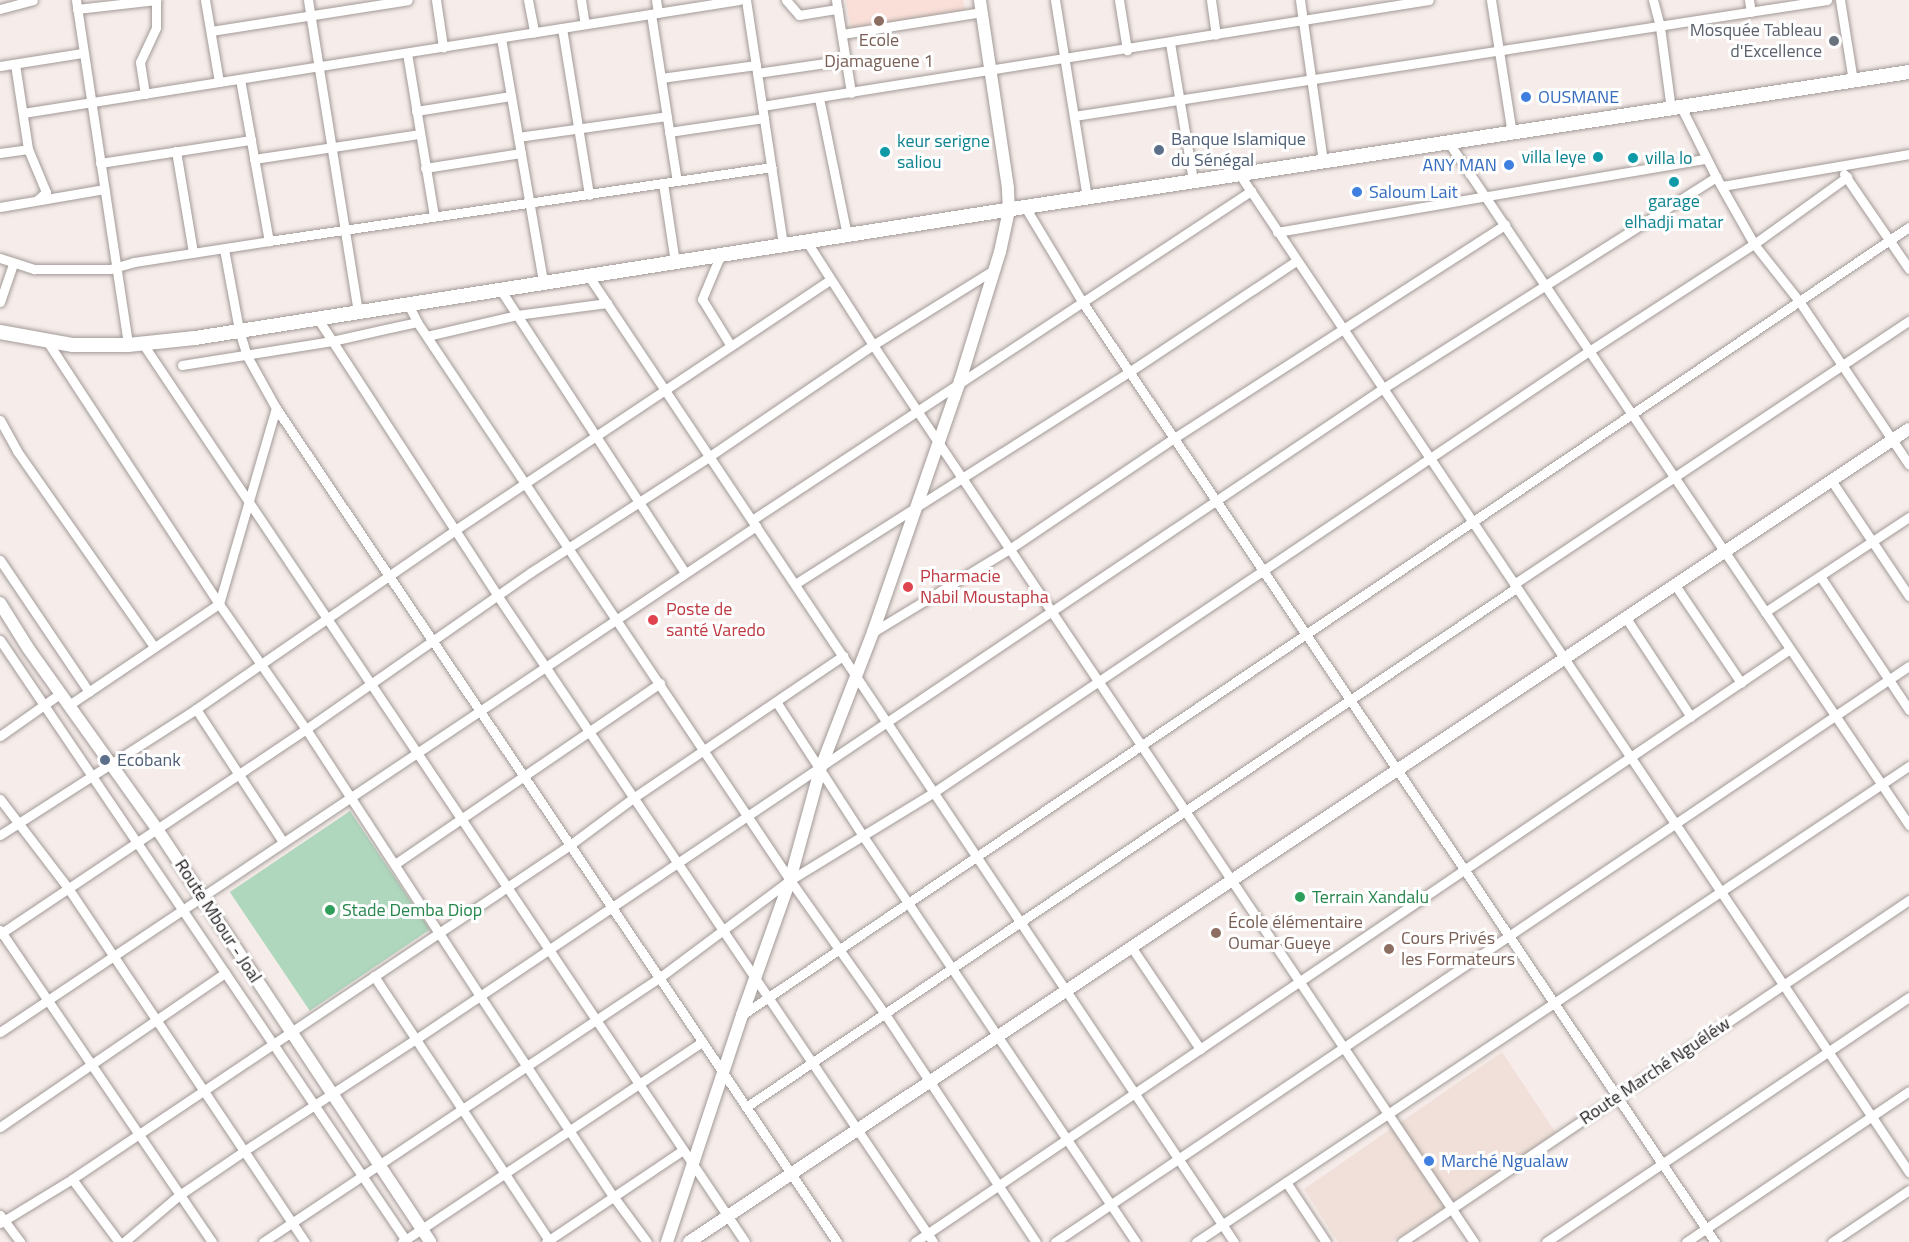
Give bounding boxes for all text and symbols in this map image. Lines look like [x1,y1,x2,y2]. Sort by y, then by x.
marker: Ecole Djamaguene 1 [872,14,886,28]
place label: Mosquée Tableau d'Excellence [1690,20,1822,63]
place label: Ecole Djamaguene 1 [824,30,934,72]
marker: Mosquée Tableau d'Excellence [1827,34,1841,48]
place label: OUSMANE [1538,86,1619,108]
marker: OUSMANE [1519,90,1533,104]
place label: Banque Islamique du Sénégal [1171,129,1306,172]
place label: keur serigne saliou [897,131,990,174]
marker: Banque Islamique du Sénégal [1152,143,1166,157]
marker: keur serigne saliou [878,145,892,159]
place label: villa leye [1521,146,1586,168]
place label: villa lo [1645,147,1693,169]
marker: villa leye [1591,150,1605,164]
marker: villa lo [1626,151,1640,165]
place label: ANY MAN [1422,154,1497,176]
marker: ANY MAN [1502,158,1516,172]
marker: garage elhadji matar [1667,175,1681,189]
place label: Saloum Lait [1369,181,1458,203]
marker: Saloum Lait [1350,185,1364,199]
place label: garage elhadji matar [1625,191,1723,234]
place label: Pharmacie Nabil Moustapha [920,566,1049,608]
marker: Pharmacie Nabil Moustapha [901,580,915,594]
place label: Poste de santé Varedo [666,599,766,642]
marker: Poste de santé Varedo [644,611,662,629]
place label: Ecobank [117,749,181,771]
marker: Ecobank [98,753,112,767]
street label: Route Mbour - Joal [170,855,266,987]
place label: Terrain Xandalu [1312,886,1429,908]
marker: Terrain Xandalu [1293,890,1307,904]
place label: Stade Demba Diop [342,899,482,921]
marker: Stade Demba Diop [323,903,337,917]
place label: École élémentaire Oumar Gueye [1228,912,1363,954]
marker: École élémentaire Oumar Gueye [1209,926,1223,940]
place label: Cours Privés les Formateurs [1401,928,1515,970]
marker: Cours Privés les Formateurs [1382,942,1396,956]
street label: Route Marché Nguéléw [1576,1013,1734,1129]
place label: Marché Ngualaw [1441,1150,1568,1172]
marker: Marché Ngualaw [1422,1154,1436,1168]

